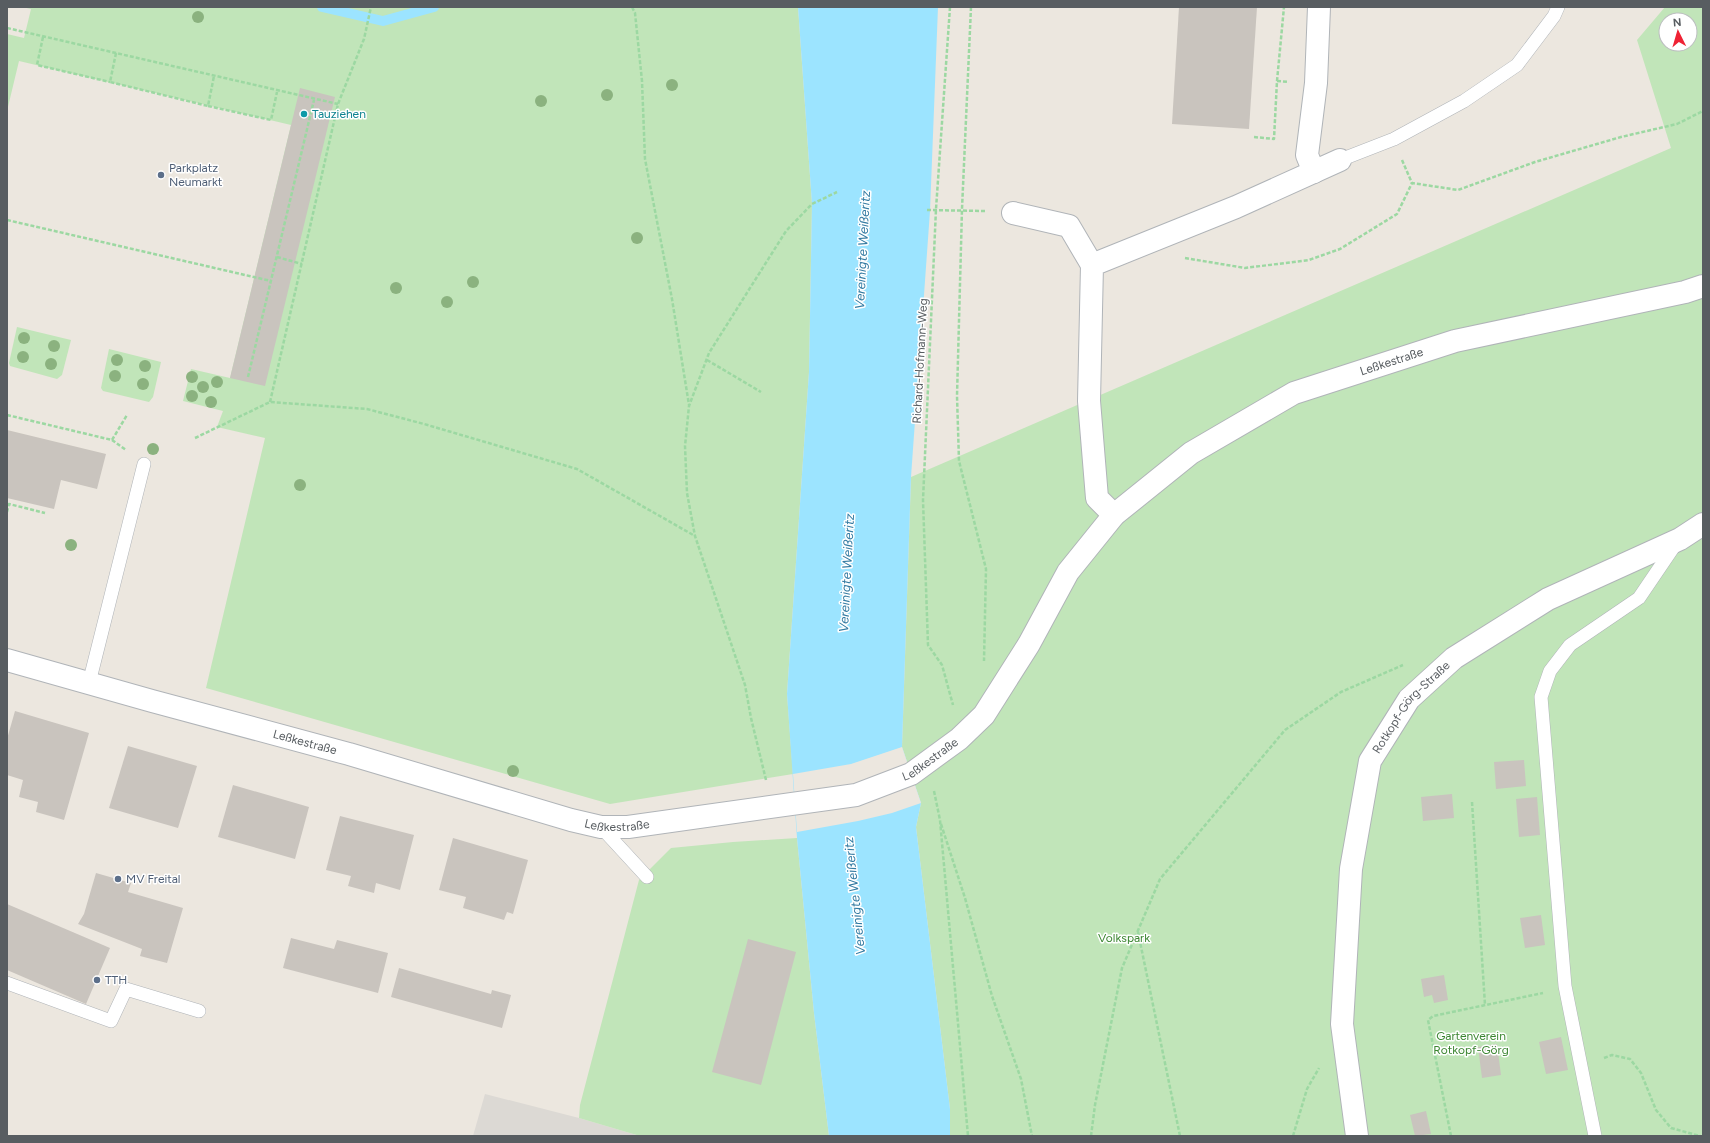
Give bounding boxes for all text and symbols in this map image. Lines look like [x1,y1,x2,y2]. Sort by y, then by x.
north arrow [1658,12,1698,52]
text: N [1672,16,1682,29]
place label: Tauziehen [312,107,366,121]
marker: Tauziehen [299,109,309,119]
place label: Parkplatz Neumarkt [169,161,223,189]
marker: Parkplatz Neumarkt [156,170,166,180]
water label: Vereinigte Weißeritz [852,190,873,310]
street label: Richard-Hofmann-Weg [910,298,930,424]
street label: Leßkestraße [1358,345,1425,378]
water label: Vereinigte Weißeritz [836,513,857,633]
street label: Rotkopf-Görg-Straße [1369,658,1453,756]
street label: Leßkestraße [271,727,339,758]
street label: Leßkestraße [900,735,961,784]
street label: Leßkestraße [583,816,651,834]
water label: Vereinigte Weißeritz [841,835,868,956]
place label: MV Freital [126,872,181,886]
marker: MV Freital [113,874,123,884]
park label: Volkspark [1098,931,1150,945]
place label: TTH [105,973,127,987]
marker: TTH [92,975,102,985]
park label: Gartenverein Rotkopf-Görg [1433,1029,1509,1057]

